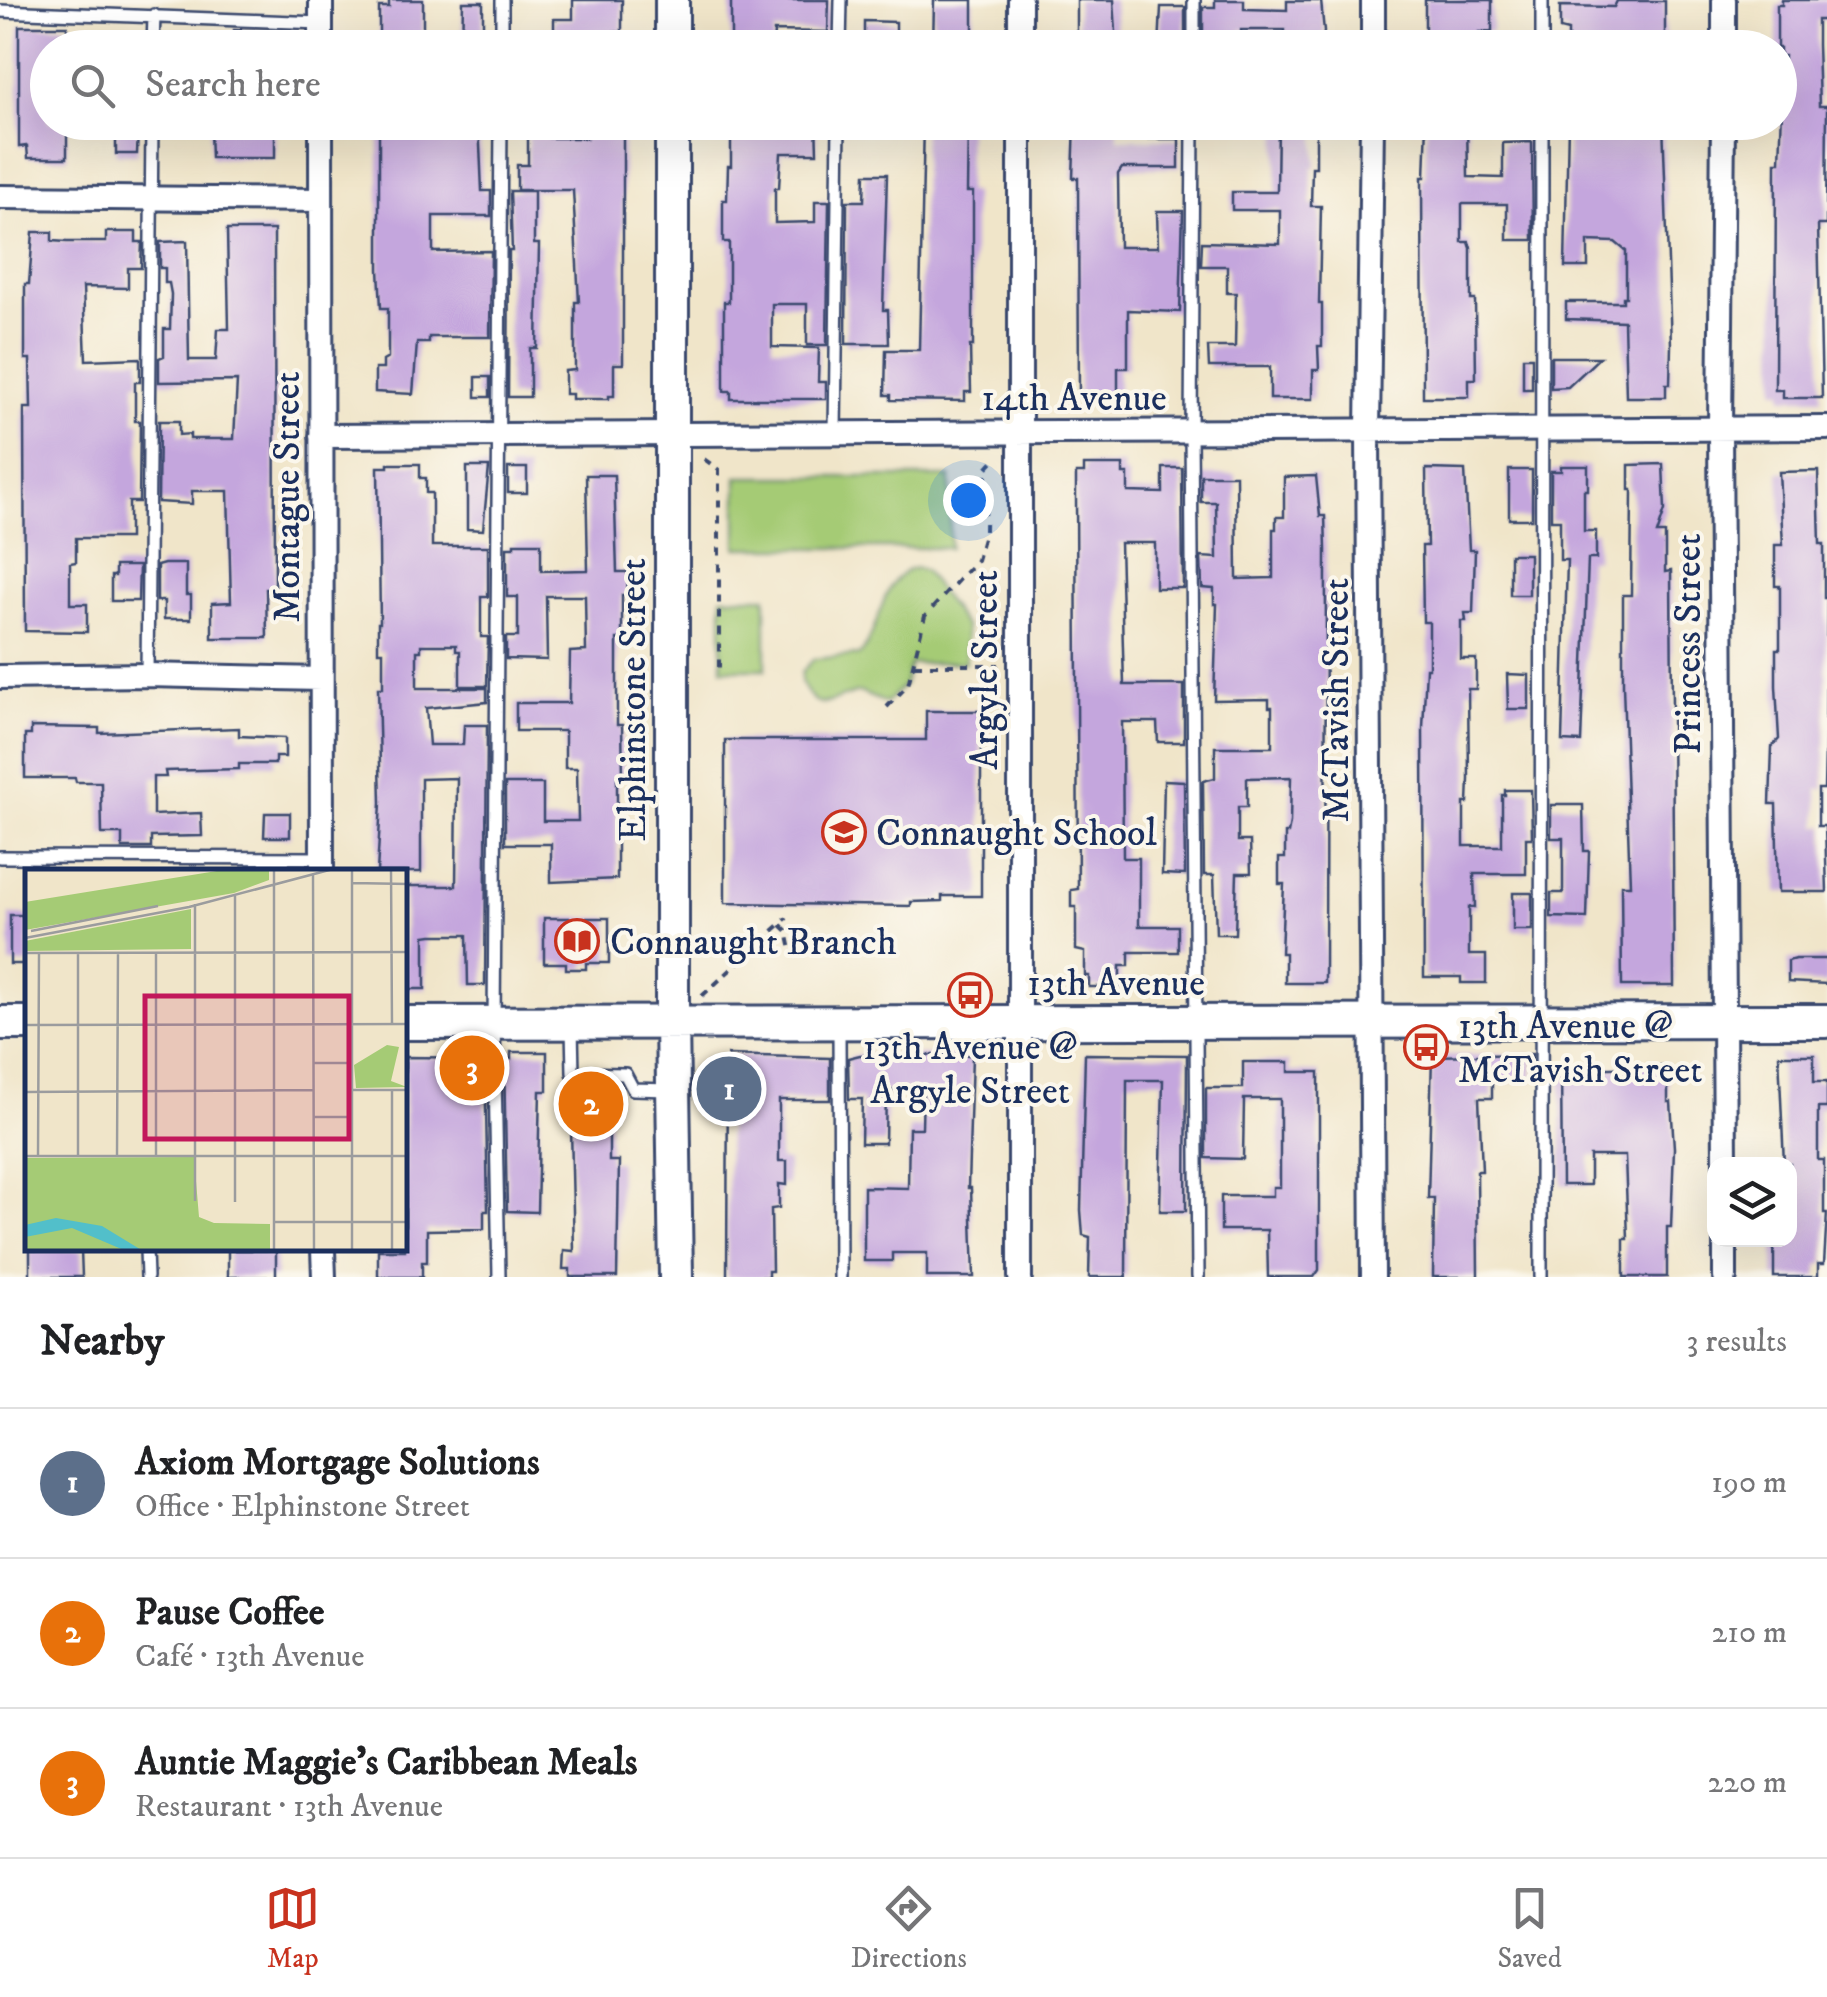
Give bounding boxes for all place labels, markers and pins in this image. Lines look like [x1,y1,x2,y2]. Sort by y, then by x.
school or university icon: Connaught School [821,809,867,855]
place label: Connaught School [876,810,1157,858]
library icon: Connaught Branch [554,918,600,964]
place label: Connaught Branch [610,919,897,967]
bus stop icon: 13th Avenue @ Argyle Street [947,972,993,1018]
place label: 13th Avenue @ McTavish Street [1458,1003,1702,1095]
place label: 13th Avenue @ Argyle Street [863,1024,1077,1116]
bus stop icon: 13th Avenue @ McTavish Street [1403,1024,1449,1070]
pin: 3 [440,1030,504,1106]
pin: 1 [696,1052,762,1126]
pin: 2 [558,1066,624,1142]

